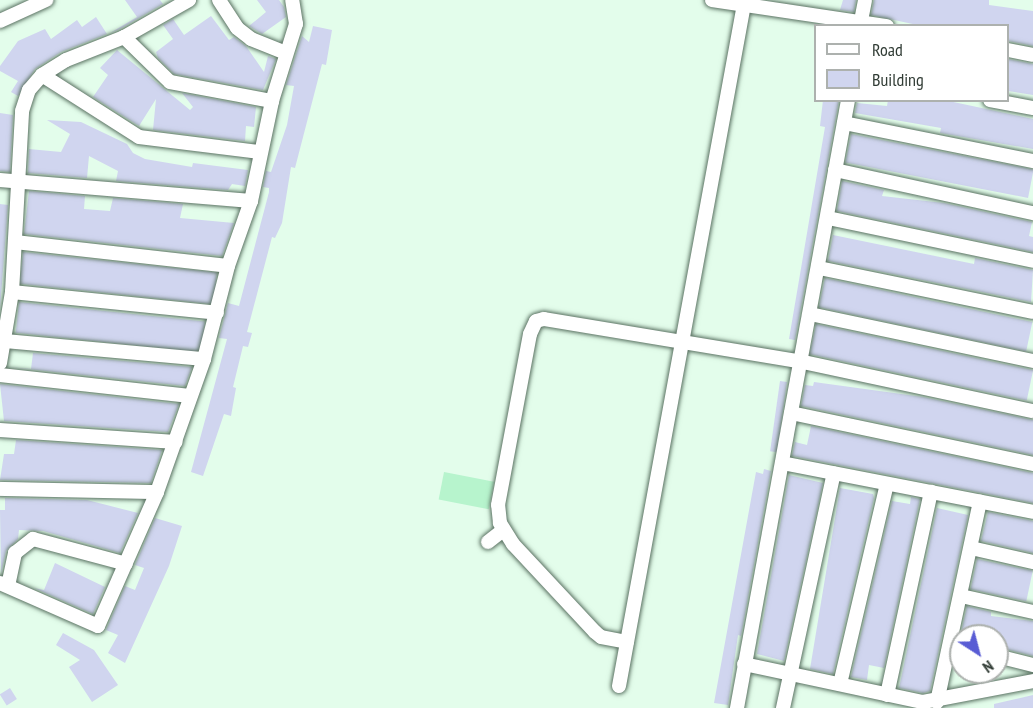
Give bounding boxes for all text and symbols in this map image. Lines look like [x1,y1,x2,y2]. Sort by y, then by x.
legend [814,24,1009,102]
text: Road [872,38,903,61]
text: Building [872,68,924,91]
north arrow [949,624,1009,684]
text: N [979,656,998,678]

